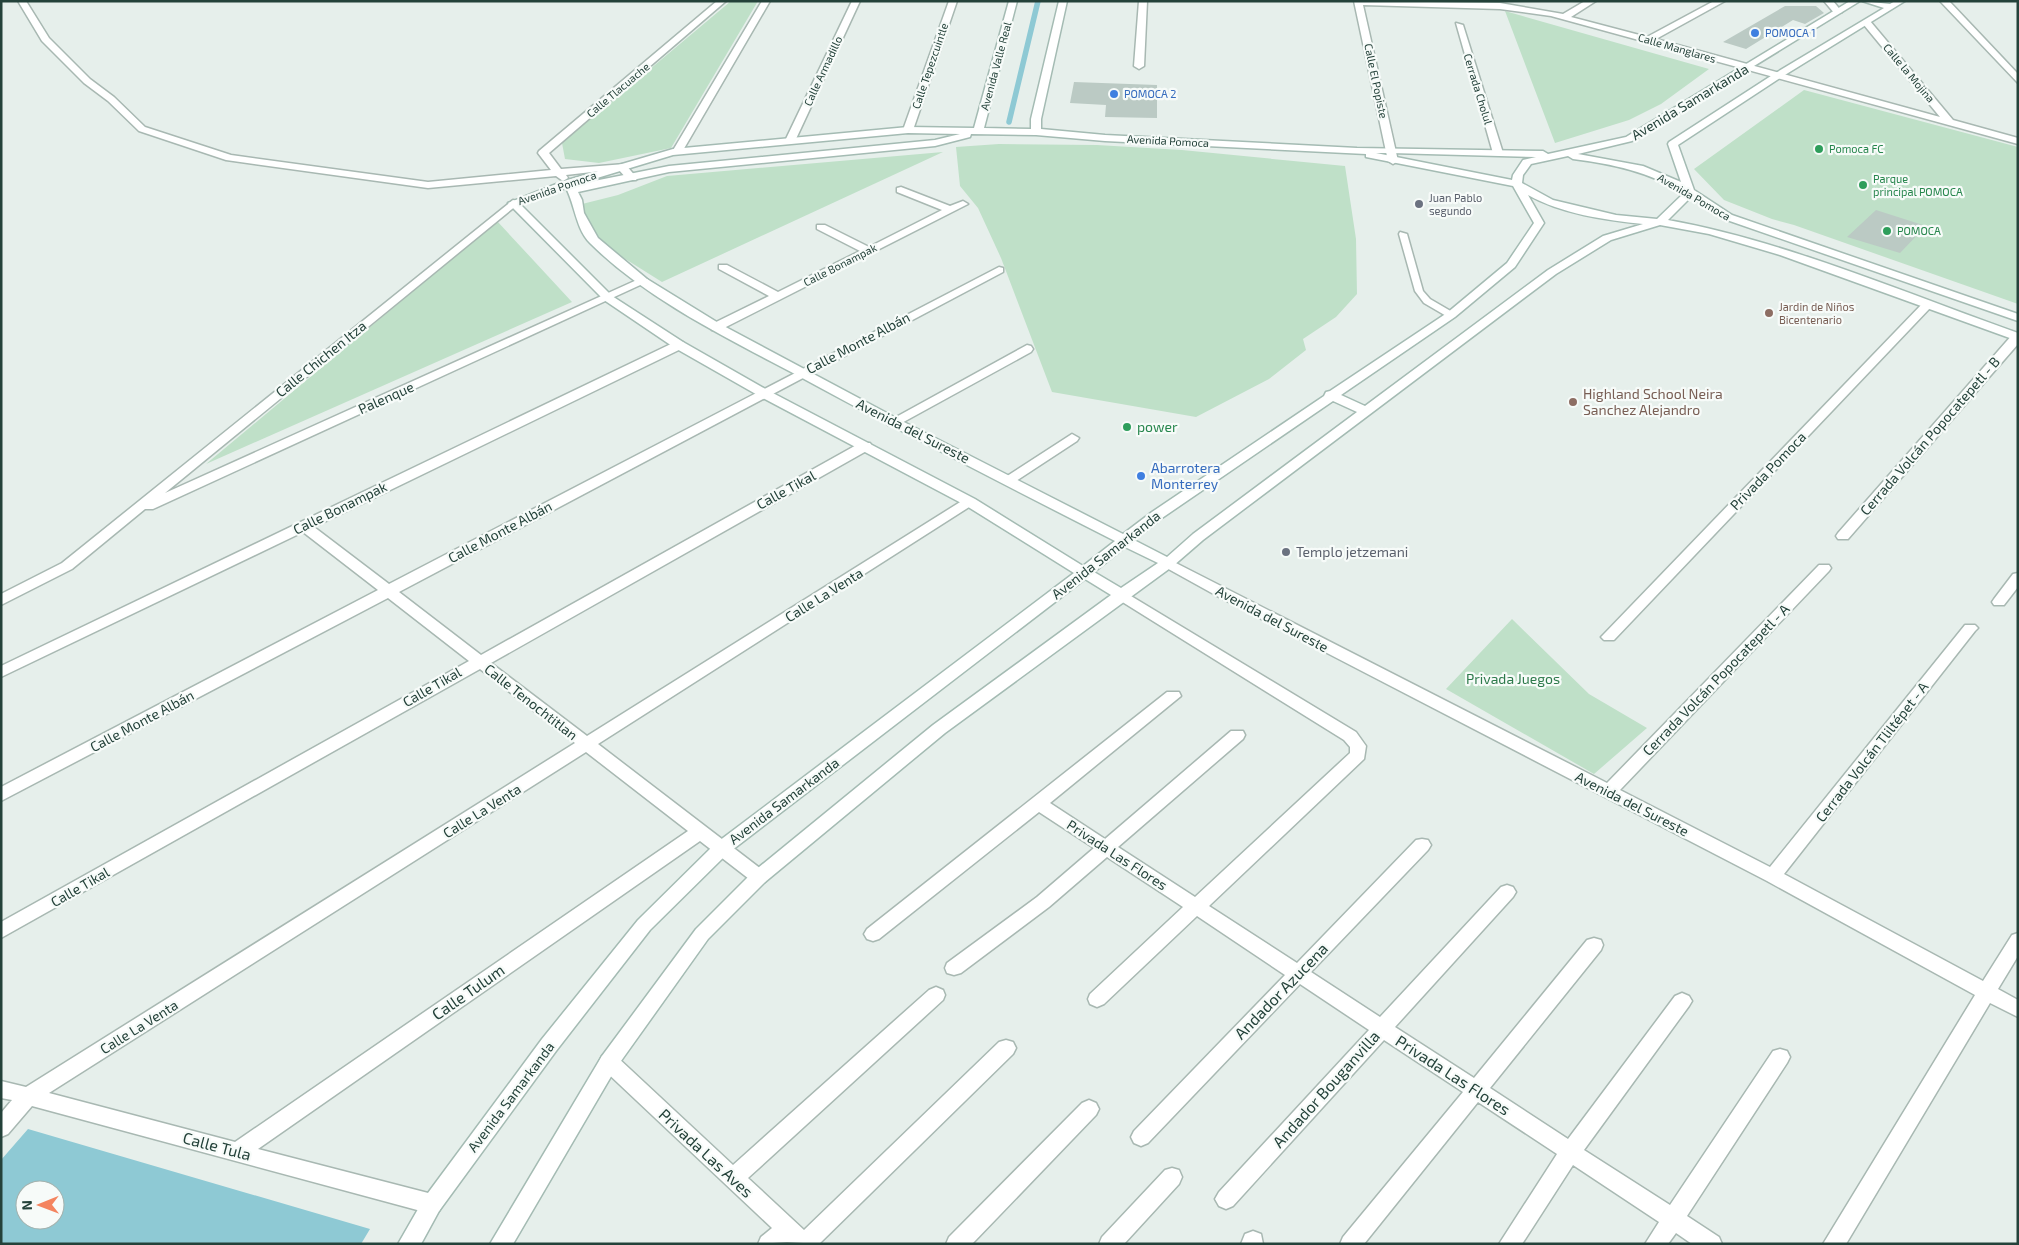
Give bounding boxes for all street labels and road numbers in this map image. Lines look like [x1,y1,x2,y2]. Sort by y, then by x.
street label: Avenida Valle Real [977,19,1014,112]
street label: Calle Tepezcuintle [909,21,950,111]
street label: Calle Manglares [1637,30,1718,65]
street label: Calle Armadillo [801,34,844,108]
street label: Calle la Mojina [1880,41,1938,105]
street label: Calle El Popiste [1362,42,1391,120]
street label: Cerrada Cholul [1462,52,1496,127]
street label: Calle Tlacuache [584,60,652,120]
street label: Avenida Samarkanda [1628,60,1751,143]
street label: Avenida Pomoca [1127,132,1209,149]
street label: Avenida Pomoca [516,168,598,207]
street label: Avenida Pomoca [1655,170,1733,223]
street label: Calle Bonampak [801,240,879,289]
street label: Calle Monte Albán [803,308,913,377]
street label: Calle Chichen Itza [272,317,369,400]
street label: Cerrada Volcán Popocatepetl - B [1856,353,2003,518]
street label: Palenque [355,378,416,417]
street label: Avenida del Sureste [854,395,973,466]
street label: Privada Pomoca [1726,428,1809,513]
street label: Calle Tikal [753,466,819,513]
street label: Calle Bonampak [290,477,389,538]
street label: Calle Monte Albán [445,497,555,566]
street label: Avenida Samarkanda [1048,507,1164,602]
street label: Calle La Venta [782,564,866,625]
street label: Avenida del Sureste [1213,582,1331,655]
street label: Cerrada Volcán Popocatepetl - A [1639,600,1793,759]
street label: Calle Tenochtitlan [481,660,581,743]
street label: Calle Tikal [399,663,465,710]
street label: Cerrada Volcán Tliltépet - A [1812,678,1932,825]
street label: Calle Monte Albán [87,686,197,755]
street label: Avenida Samarkanda [725,754,842,848]
street label: Avenida del Sureste [1573,768,1692,839]
street label: Calle La Venta [440,780,524,841]
street label: Privada Las Flores [1064,816,1171,893]
street label: Calle Tikal [47,863,113,910]
street label: Andador Azucena [1230,939,1331,1043]
street label: Calle Tulum [428,960,508,1023]
street label: Calle La Venta [97,996,181,1057]
street label: Andador Bouganvilla [1268,1026,1383,1151]
street label: Privada Las Flores [1392,1030,1514,1119]
street label: Avenida Samarkanda [464,1038,558,1155]
street label: Privada Las Aves [655,1104,757,1201]
street label: Calle Tula [181,1127,253,1164]

